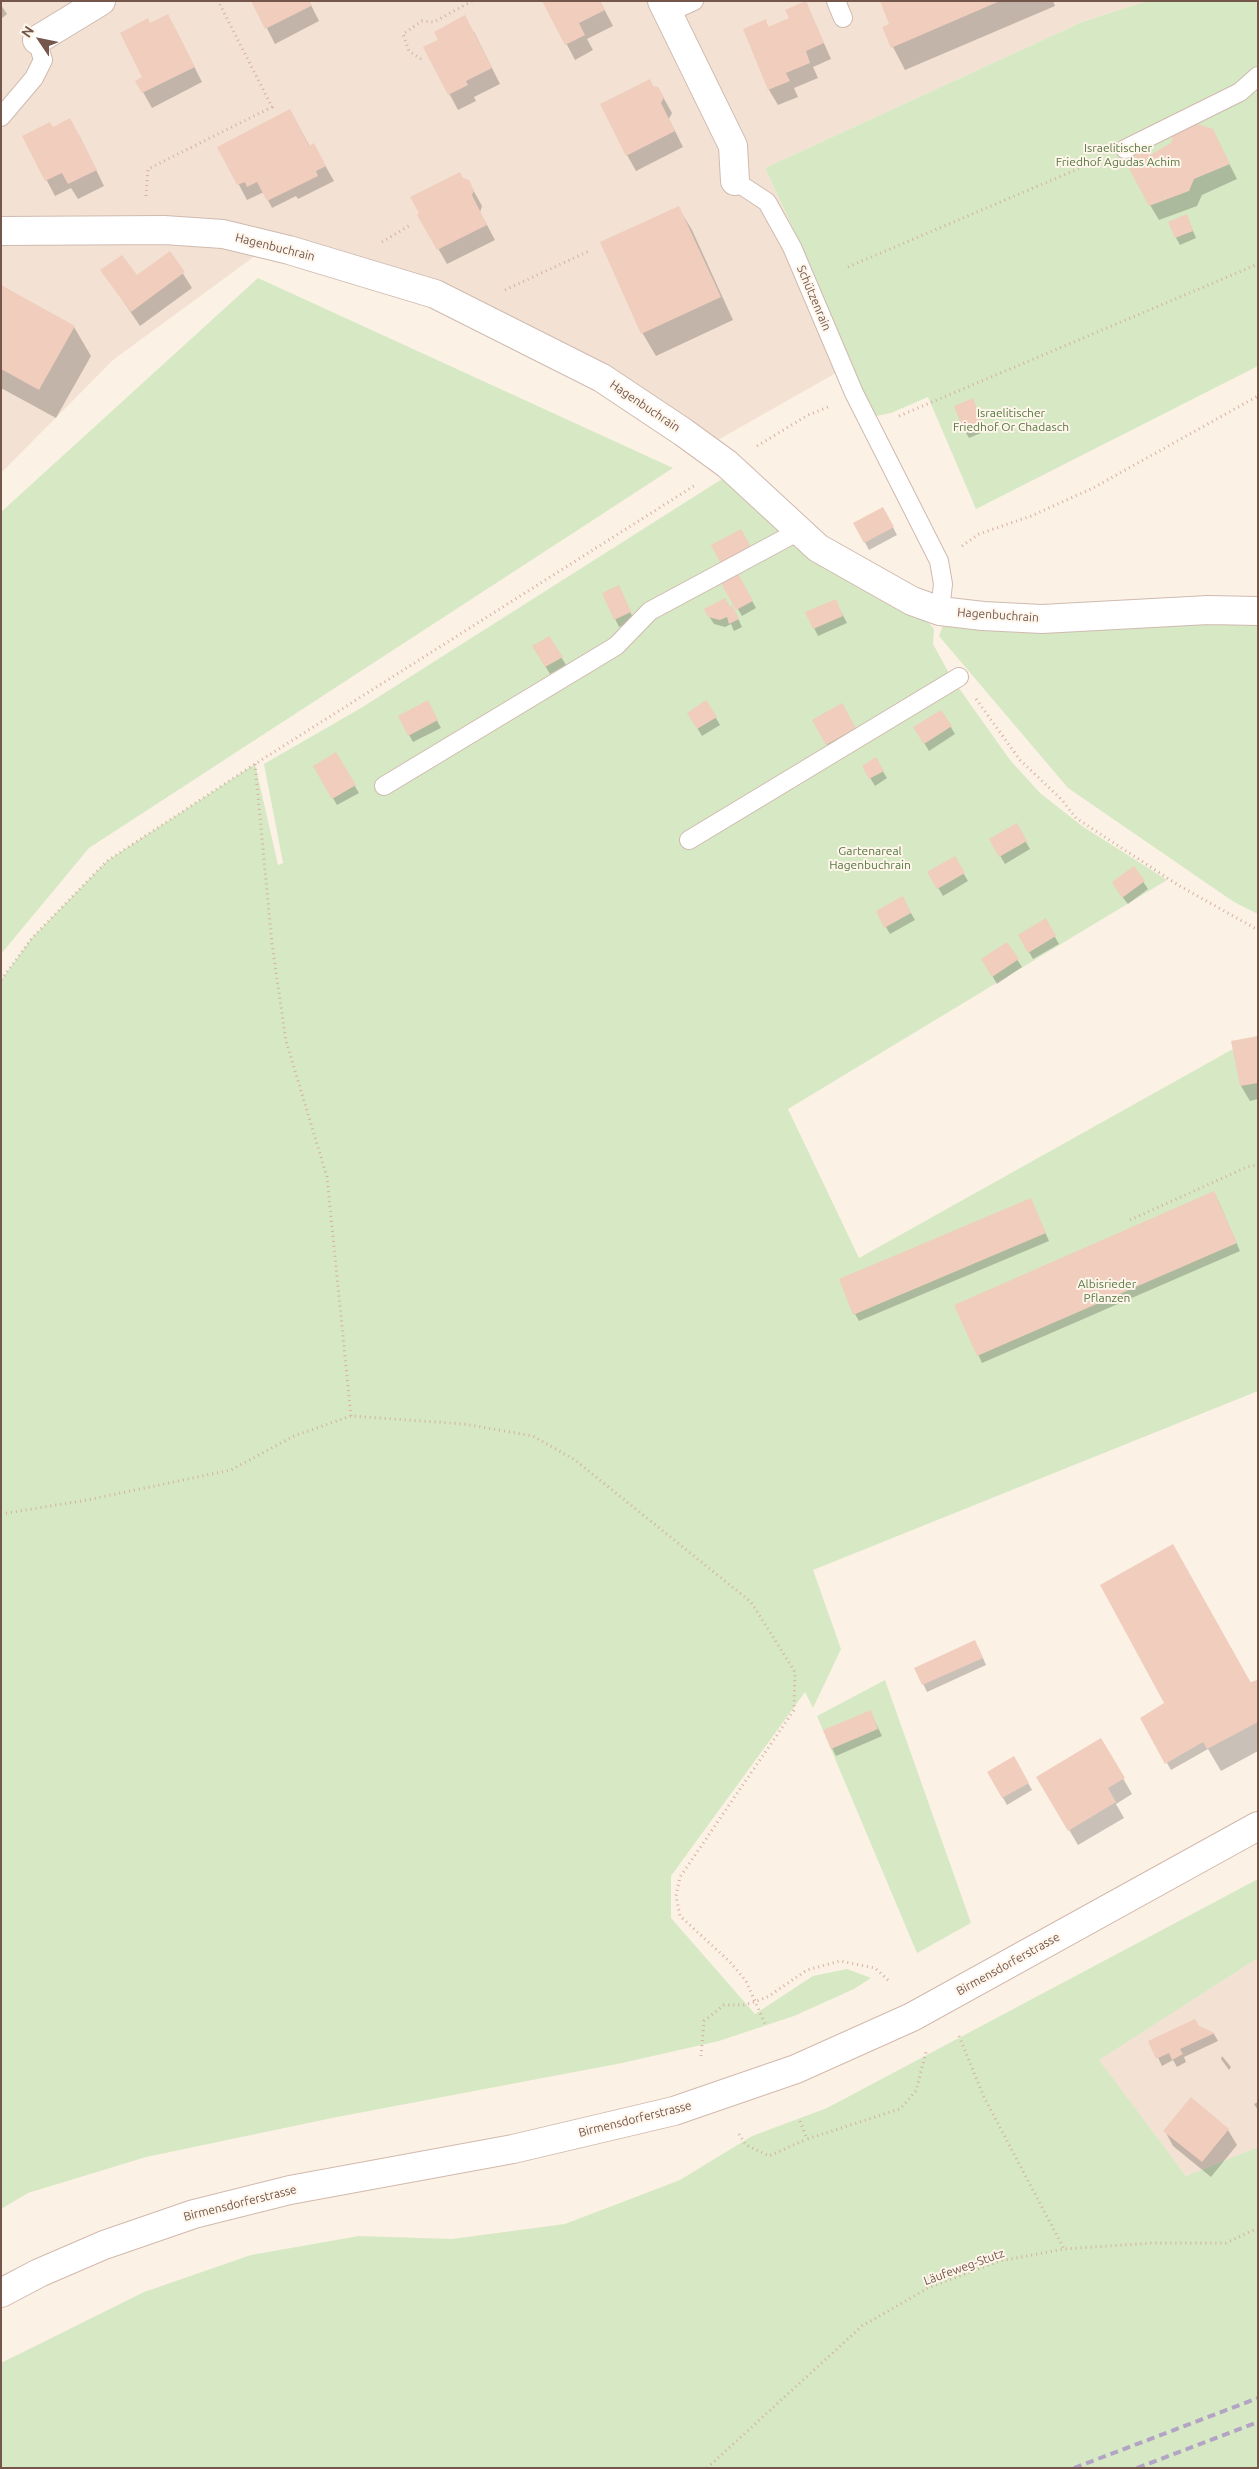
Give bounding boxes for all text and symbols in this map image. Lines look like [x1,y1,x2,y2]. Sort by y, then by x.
north arrow [15,15,65,65]
text: N [18,23,37,40]
park label: Israelitischer Friedhof Agudas Achim [1056,141,1180,169]
street label: Hagenbuchrain [234,230,316,264]
street label: Schützenrain [794,263,834,333]
street label: Hagenbuchrain [607,377,683,435]
park label: Israelitischer Friedhof Or Chadasch [953,406,1069,434]
street label: Hagenbuchrain [957,605,1039,625]
park label: Gartenareal Hagenbuchrain [829,844,911,872]
park label: Albisrieder Pflanzen [1078,1277,1136,1305]
street label: Birmensdorferstrasse [954,1930,1062,1998]
street label: Birmensdorferstrasse [577,2098,693,2140]
street label: Birmensdorferstrasse [182,2182,298,2224]
street label: Läufeweg-Stutz [922,2246,1006,2288]

